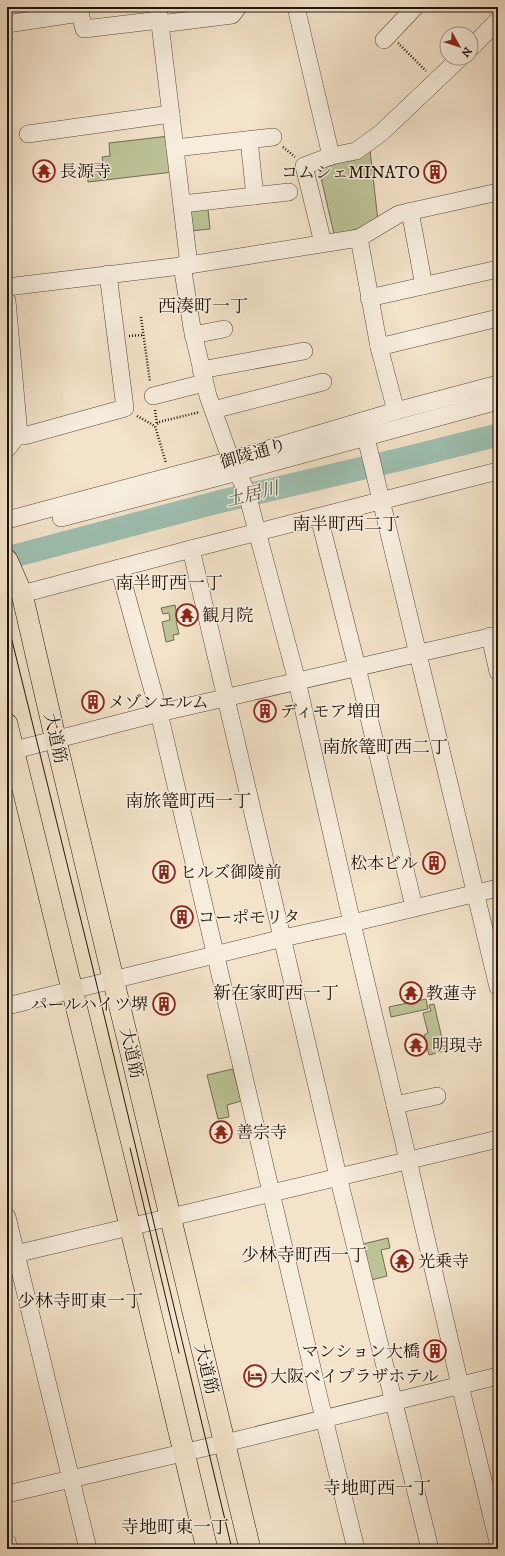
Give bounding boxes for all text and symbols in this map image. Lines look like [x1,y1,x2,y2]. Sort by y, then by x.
north arrow [439,26,479,66]
text: N [458,44,474,60]
temple icon: 長源寺 [31,158,57,184]
building icon: コムシェMINATO [422,159,448,185]
place label: 長源寺 [60,161,111,183]
place label: コムシェMINATO [281,162,420,184]
district label: 西湊町一丁 [158,296,248,318]
street label: 御陵通り [218,434,289,474]
water label: 土居川 [223,477,283,512]
district label: 南半町西二丁 [292,514,400,536]
district label: 南半町西一丁 [115,573,223,595]
temple icon: 観月院 [174,602,200,628]
place label: 観月院 [202,605,253,627]
building icon: メゾンエルム [80,689,106,715]
place label: メゾンエルム [108,692,209,714]
building icon: ディモア増田 [252,698,278,724]
place label: ディモア増田 [280,701,381,723]
street label: 大道筋 [39,711,71,766]
district label: 南旅篭町西二丁 [322,737,448,759]
district label: 南旅篭町西一丁 [125,791,251,813]
building icon: 松本ビル [421,850,447,876]
place label: 松本ビル [350,853,418,875]
building icon: ヒルズ御陵前 [151,859,177,885]
place label: ヒルズ御陵前 [180,862,282,884]
building icon: コーポモリタ [169,904,195,930]
place label: コーポモリタ [198,907,300,929]
temple icon: 教蓮寺 [398,980,424,1006]
district label: 新在家町西一丁 [213,983,339,1005]
place label: 教蓮寺 [426,983,477,1005]
building icon: パールハイツ堺 [151,991,177,1017]
place label: パールハイツ堺 [31,994,148,1016]
street label: 大道筋 [115,1026,147,1081]
temple icon: 明現寺 [403,1032,429,1058]
place label: 明現寺 [432,1035,483,1057]
temple icon: 善宗寺 [208,1119,234,1145]
place label: 善宗寺 [236,1122,287,1144]
district label: 少林寺町西一丁 [241,1245,367,1267]
temple icon: 光乗寺 [389,1248,415,1274]
place label: 光乗寺 [418,1251,469,1273]
district label: 少林寺町東一丁 [17,1291,143,1313]
building icon: マンション大橋 [422,1338,448,1364]
place label: マンション大橋 [302,1341,420,1363]
street label: 大道筋 [189,1342,223,1397]
hotel icon: 大阪ベイプラザホテル [242,1363,268,1389]
place label: 大阪ベイプラザホテル [270,1366,439,1388]
district label: 寺地町西一丁 [323,1478,431,1500]
district label: 寺地町東一丁 [121,1517,229,1539]

